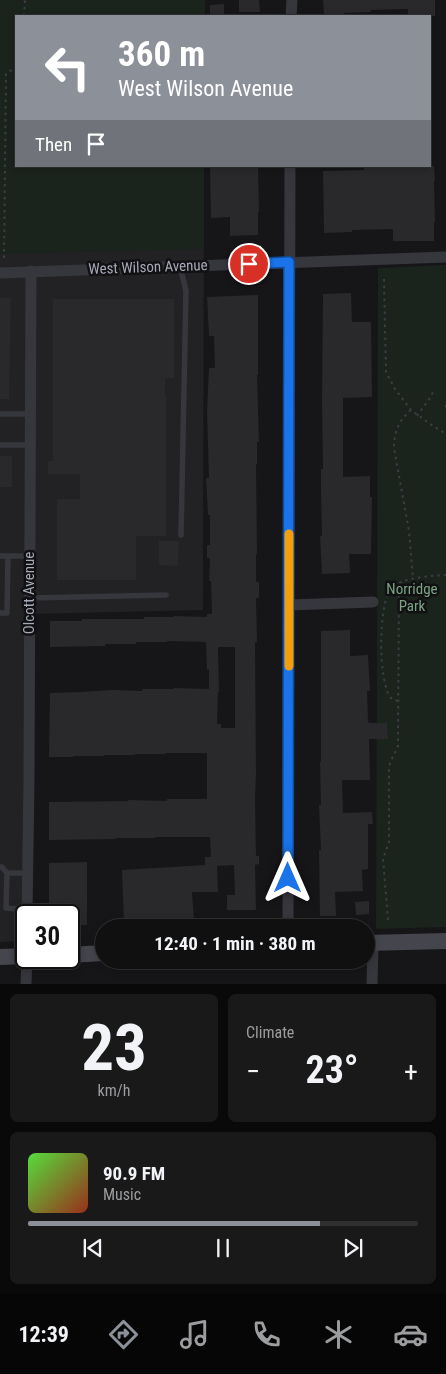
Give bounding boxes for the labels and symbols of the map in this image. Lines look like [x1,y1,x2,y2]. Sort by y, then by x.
pin [228,243,270,285]
street label: West Wilson Avenue [88,256,208,278]
street label: Olcott Avenue [20,552,38,634]
park label: Norridge Park [386,580,438,615]
position arrow [261,851,313,903]
speed limit sign: 30 [15,904,80,969]

